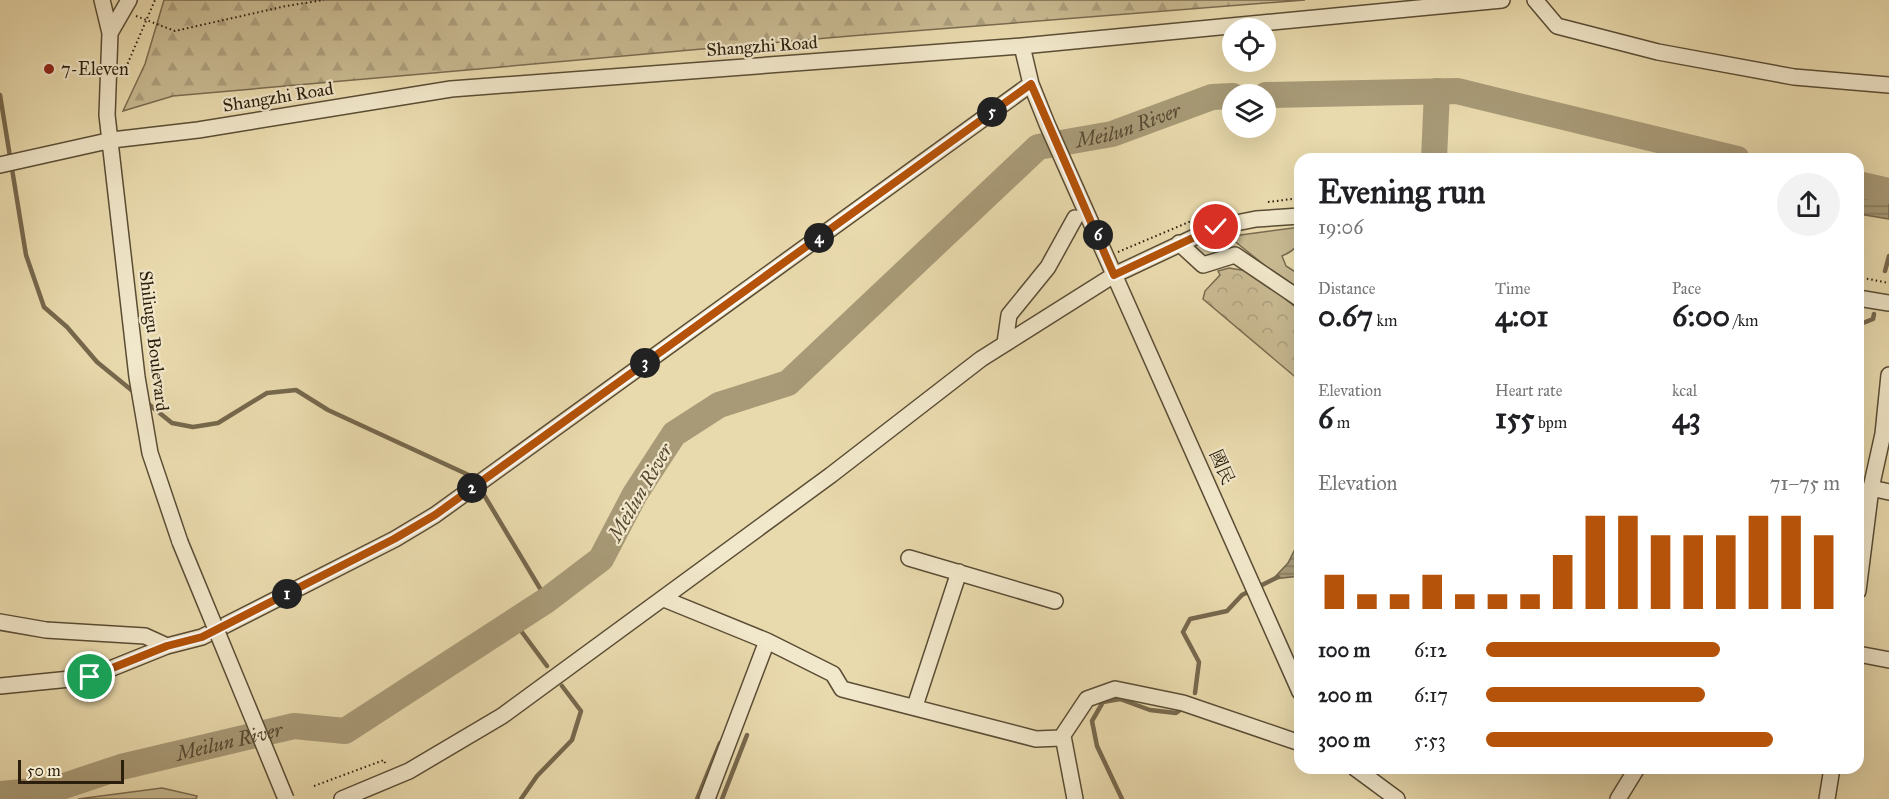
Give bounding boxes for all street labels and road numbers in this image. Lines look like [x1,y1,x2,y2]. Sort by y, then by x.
street label: Shangzhi Road [706,31,819,62]
street label: Shangzhi Road [221,77,335,118]
street label: Shiliugu Boulevard [133,269,174,413]
street label: 國民 [1205,446,1239,488]

